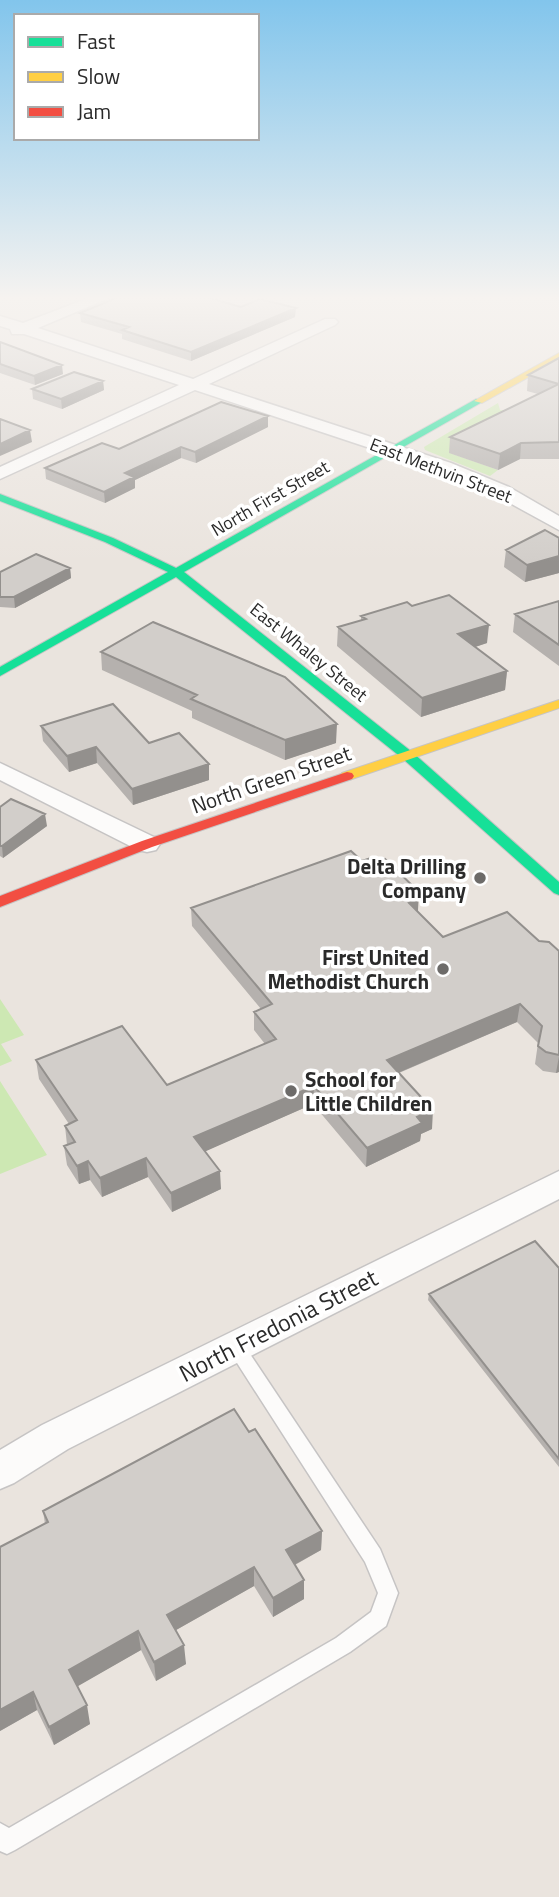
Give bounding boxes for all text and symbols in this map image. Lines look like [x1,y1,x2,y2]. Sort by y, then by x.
legend [14,14,259,140]
text: Fast [77,25,116,57]
text: Slow [77,60,120,92]
text: Jam [77,95,111,127]
street label: East Methvin Street [366,430,517,510]
street label: North First Street [206,453,335,543]
street label: East Whaley Street [244,596,374,708]
street label: North Green Street [187,736,356,821]
place label: Delta Drilling Company [347,850,466,906]
marker: Delta Drilling Company [472,870,488,886]
place label: First United Methodist Church [267,941,429,997]
marker: First United Methodist Church [435,961,451,977]
place label: School for Little Children [305,1063,432,1119]
marker: School for Little Children [283,1083,299,1099]
street label: North Fredonia Street [172,1259,384,1391]

